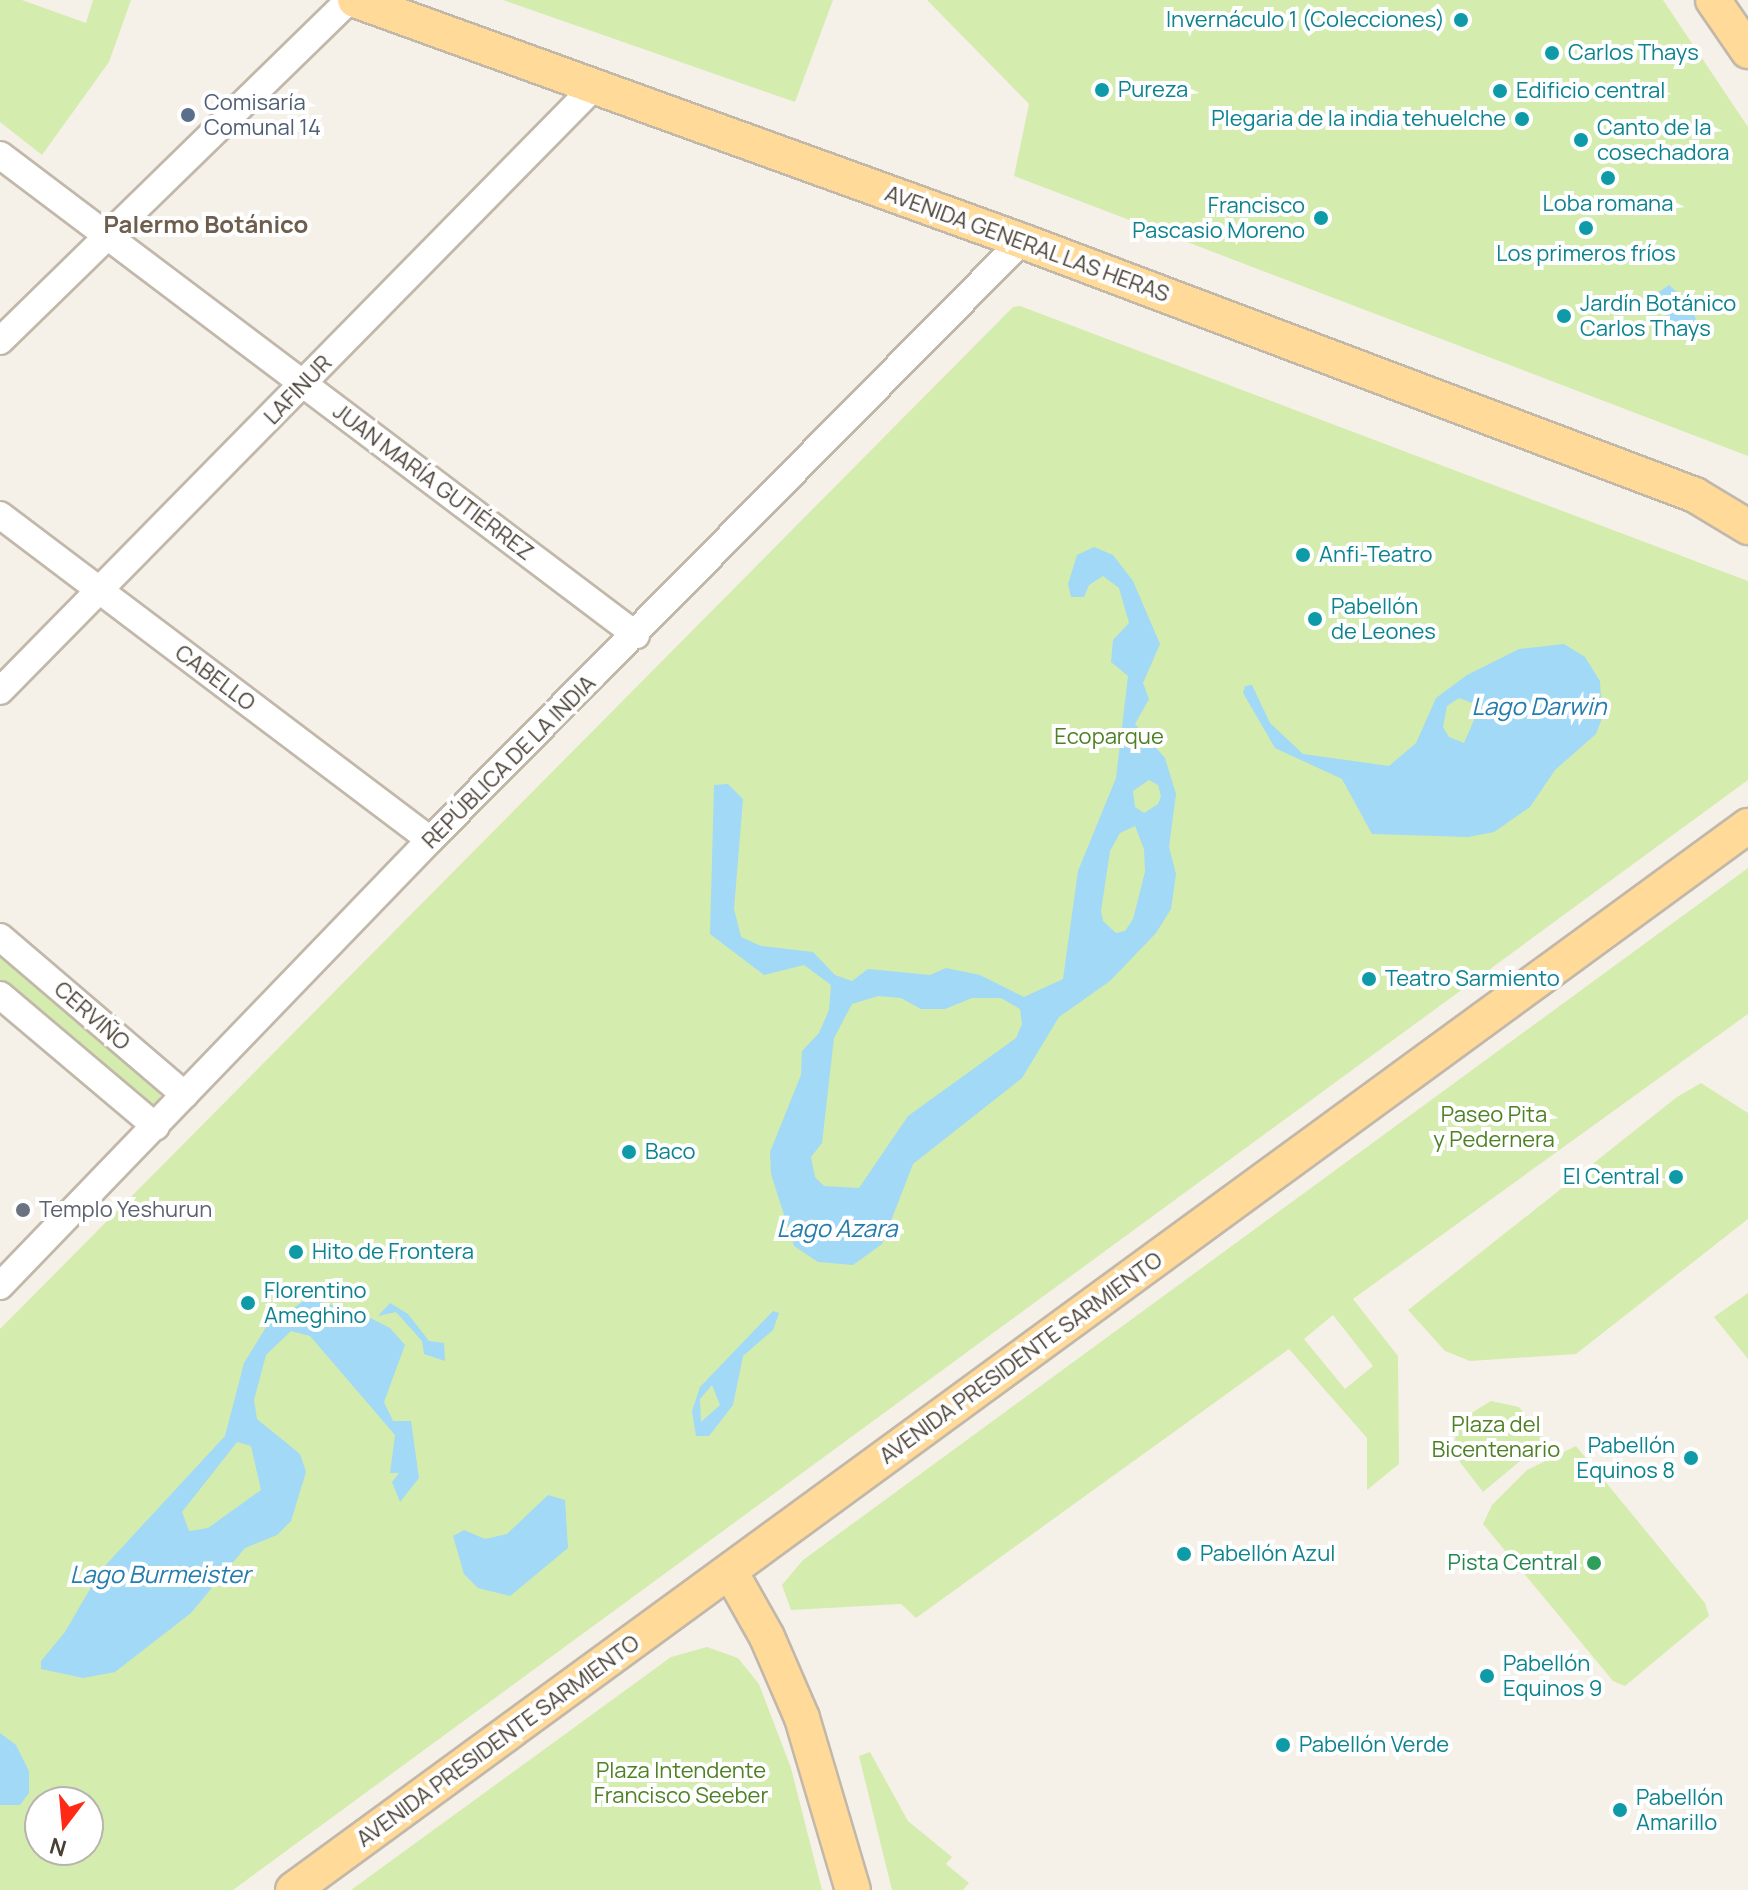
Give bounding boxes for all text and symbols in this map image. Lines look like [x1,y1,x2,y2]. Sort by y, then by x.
place label: Invernáculo 1 (Colecciones) [1166,7,1445,33]
marker: Invernáculo 1 (Colecciones) [1452,11,1470,29]
place label: Carlos Thays [1568,40,1699,66]
marker: Carlos Thays [1543,44,1561,62]
place label: Pureza [1118,77,1188,103]
place label: Edificio central [1516,78,1665,104]
marker: Pureza [1093,81,1111,99]
marker: Edificio central [1491,82,1509,100]
place label: Comisaría Comunal 14 [204,89,321,140]
marker: Comisaría Comunal 14 [179,106,197,124]
place label: Plegaria de la india tehuelche [1211,106,1506,132]
marker: Plegaria de la india tehuelche [1513,110,1531,128]
place label: Canto de la cosechadora [1597,114,1729,166]
marker: Canto de la cosechadora [1572,131,1590,149]
marker: Loba romana [1599,169,1617,187]
street label: AVENIDA GENERAL LAS HERAS [881,180,1173,308]
place label: Loba romana [1543,191,1673,217]
place label: Francisco Pascasio Moreno [1132,192,1305,244]
marker: Francisco Pascasio Moreno [1312,209,1330,227]
district label: Palermo Botánico [104,210,308,238]
marker: Los primeros fríos [1577,219,1595,237]
place label: Los primeros fríos [1496,241,1676,267]
place label: Jardín Botánico Carlos Thays [1580,290,1736,342]
marker: Jardín Botánico Carlos Thays [1555,307,1573,325]
street label: LAFINUR [259,350,337,430]
street label: JUAN MARÍA GUTIÉRREZ [328,398,538,566]
place label: Anfi-Teatro [1319,542,1433,568]
marker: Anfi-Teatro [1294,546,1312,564]
place label: Pabellón de Leones [1331,593,1436,644]
marker: Pabellón de Leones [1306,610,1324,628]
street label: CABELLO [170,639,260,717]
street label: REPÚBLICA DE LA INDIA [417,670,601,854]
water label: Lago Darwin [1471,692,1607,720]
park label: Ecoparque [1054,724,1164,750]
place label: Teatro Sarmiento [1385,966,1560,992]
marker: Teatro Sarmiento [1360,970,1378,988]
street label: CERVIÑO [49,976,135,1056]
park label: Paseo Pita y Pedernera [1433,1101,1555,1152]
place label: Baco [645,1139,696,1165]
marker: Baco [620,1143,638,1161]
place label: El Central [1563,1164,1660,1190]
marker: El Central [1667,1168,1685,1186]
place label: Templo Yeshurun [39,1197,212,1223]
marker: Templo Yeshurun [14,1201,32,1219]
water label: Lago Azara [777,1214,897,1242]
place label: Hito de Frontera [312,1239,474,1265]
marker: Hito de Frontera [287,1243,305,1261]
street label: AVENIDA PRESIDENTE SARMIENTO [875,1247,1167,1469]
place label: Florentino Ameghino [264,1277,367,1328]
marker: Florentino Ameghino [239,1294,257,1312]
park label: Plaza del Bicentenario [1432,1411,1560,1462]
place label: Pabellón Equinos 8 [1577,1432,1675,1484]
marker: Pabellón Equinos 8 [1682,1449,1700,1467]
place label: Pabellón Azul [1200,1541,1335,1567]
marker: Pabellón Azul [1175,1545,1193,1563]
place label: Pista Central [1448,1550,1578,1576]
marker: Pista Central [1585,1554,1603,1572]
water label: Lago Burmeister [70,1560,250,1588]
street label: AVENIDA PRESIDENTE SARMIENTO [352,1630,644,1852]
place label: Pabellón Equinos 9 [1503,1650,1602,1702]
marker: Pabellón Equinos 9 [1478,1667,1496,1685]
place label: Pabellón Verde [1299,1732,1449,1758]
marker: Pabellón Verde [1274,1736,1292,1754]
park label: Plaza Intendente Francisco Seeber [594,1757,768,1808]
place label: Pabellón Amarillo [1636,1784,1723,1836]
north arrow [24,1786,104,1866]
marker: Pabellón Amarillo [1611,1801,1629,1819]
text: N [46,1831,70,1864]

